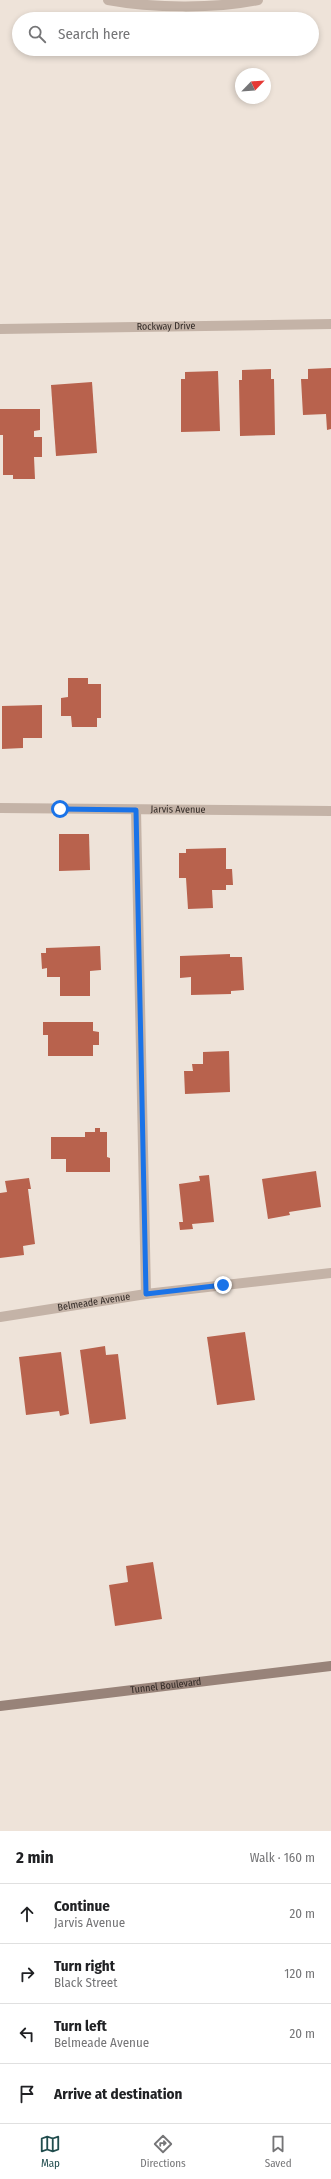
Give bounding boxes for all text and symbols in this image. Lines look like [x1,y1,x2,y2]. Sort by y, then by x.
search box [12,12,319,56]
icon: search [26,23,48,45]
text: Search here [58,25,130,43]
north arrow [235,68,271,104]
street label: Rockway Drive [137,320,195,333]
route start [51,800,69,818]
street label: Jarvis Avenue [151,803,206,816]
route end [214,1276,232,1294]
street label: Belmeade Avenue [57,1291,131,1314]
street label: Tunnel Boulevard [130,1676,202,1696]
text: 2 min [16,1847,54,1868]
text: Walk · 160 m [250,1850,315,1865]
text: Continue [54,1897,110,1915]
icon: ahead [16,1903,38,1925]
text: 20 m [289,1906,315,1921]
text: Jarvis Avenue [54,1915,125,1930]
text: Turn right [54,1957,115,1975]
icon: right [16,1963,38,1985]
text: 120 m [284,1966,315,1981]
text: Black Street [54,1975,118,1990]
text: Turn left [54,2017,107,2035]
icon: left [16,2023,38,2045]
text: 20 m [289,2026,315,2041]
text: Belmeade Avenue [54,2035,149,2050]
icon: arrive [16,2083,38,2105]
text: Arrive at destination [54,2085,182,2103]
tab: Map [39,2133,61,2170]
tab: Directions [140,2133,186,2170]
tab: Saved [265,2133,292,2170]

